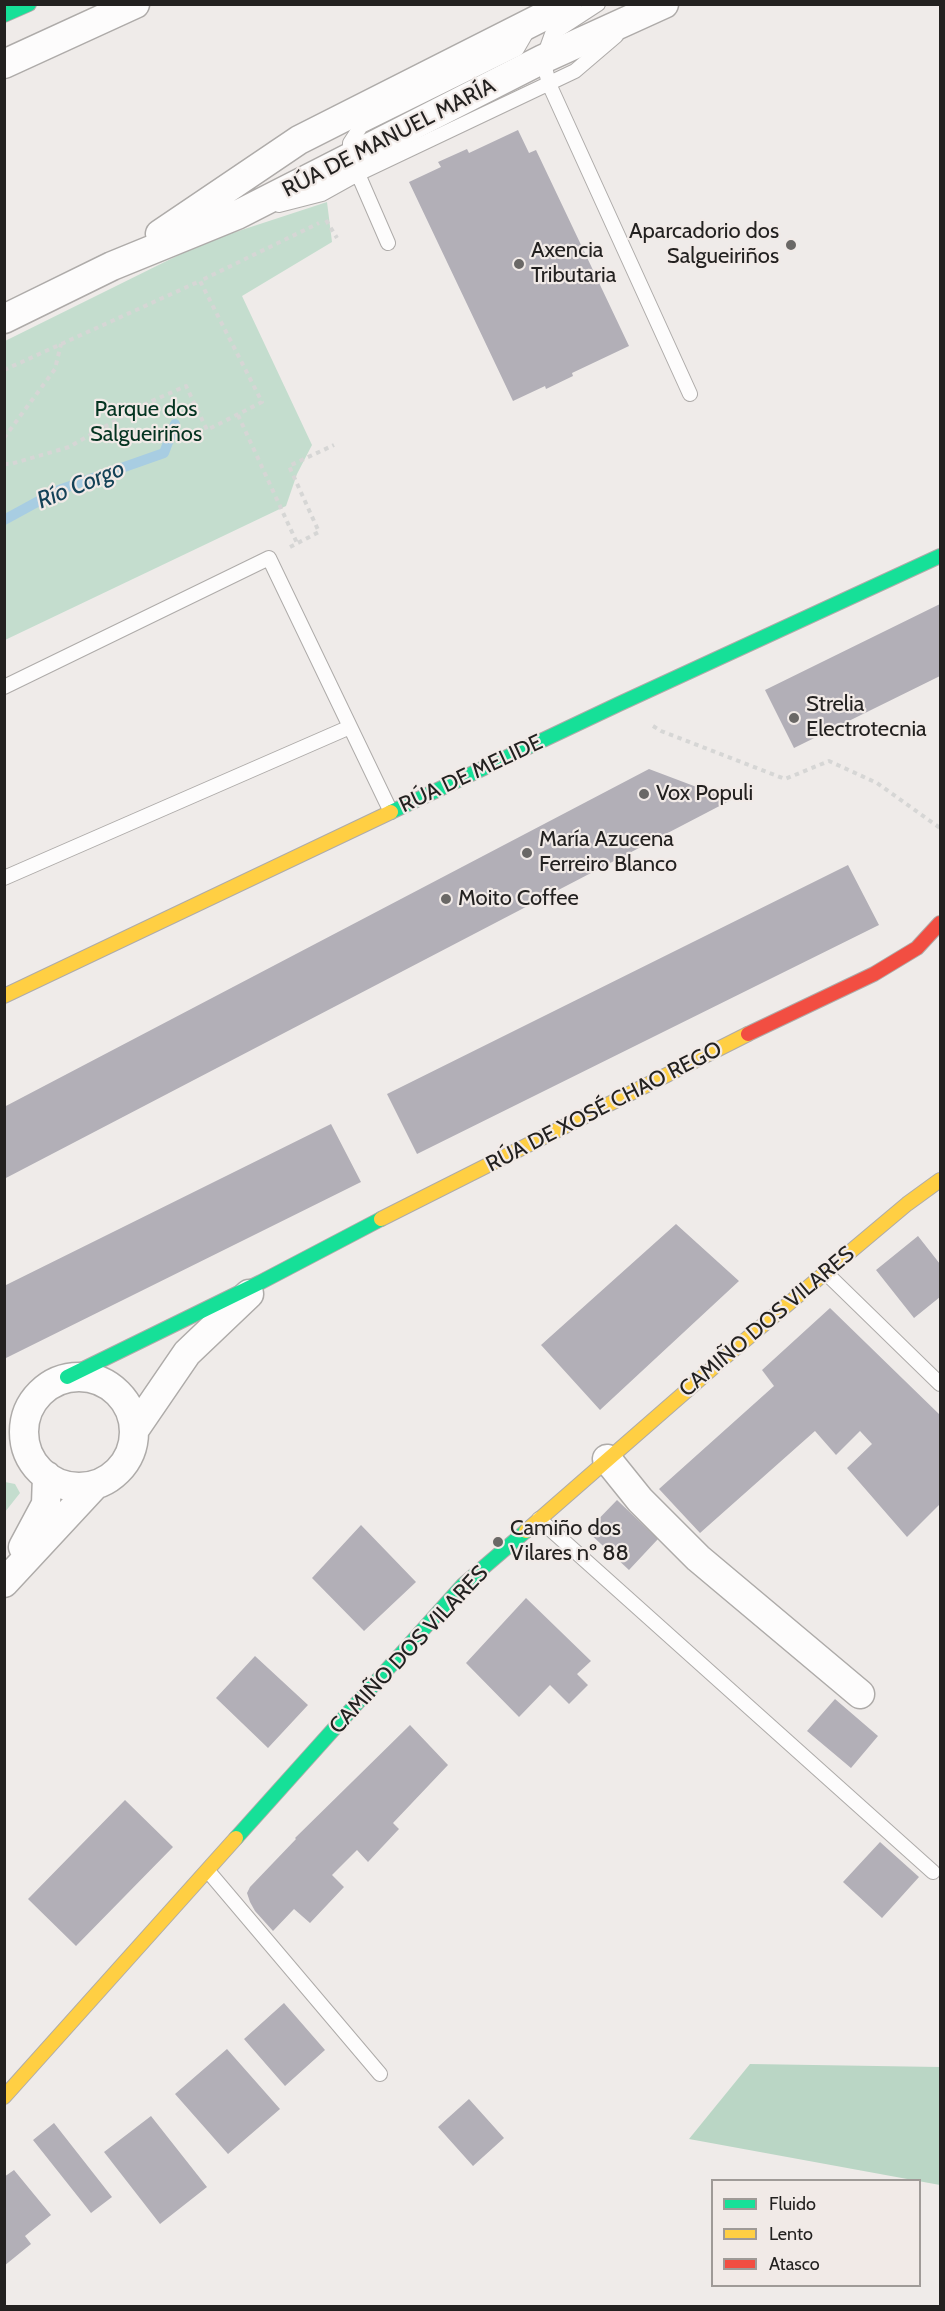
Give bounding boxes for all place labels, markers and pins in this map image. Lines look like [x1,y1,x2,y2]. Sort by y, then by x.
place label: Aparcadorio dos Salgueiriños [629,219,779,270]
place label: Axencia Tributaria [531,238,616,290]
marker: Aparcadorio dos Salgueiriños [784,238,798,252]
marker: Axencia Tributaria [512,257,526,271]
place label: Strelia Electrotecnia [806,692,927,744]
marker: Strelia Electrotecnia [787,711,801,725]
place label: Vox Populi [656,781,753,807]
marker: Vox Populi [637,787,651,801]
place label: María Azucena Ferreiro Blanco [539,827,677,878]
marker: María Azucena Ferreiro Blanco [520,846,534,860]
place label: Moito Coffee [458,886,579,912]
marker: Moito Coffee [439,892,453,906]
place label: Camiño dos Vilares nº 88 [510,1516,629,1568]
marker: Camiño dos Vilares nº 88 [491,1535,505,1549]

